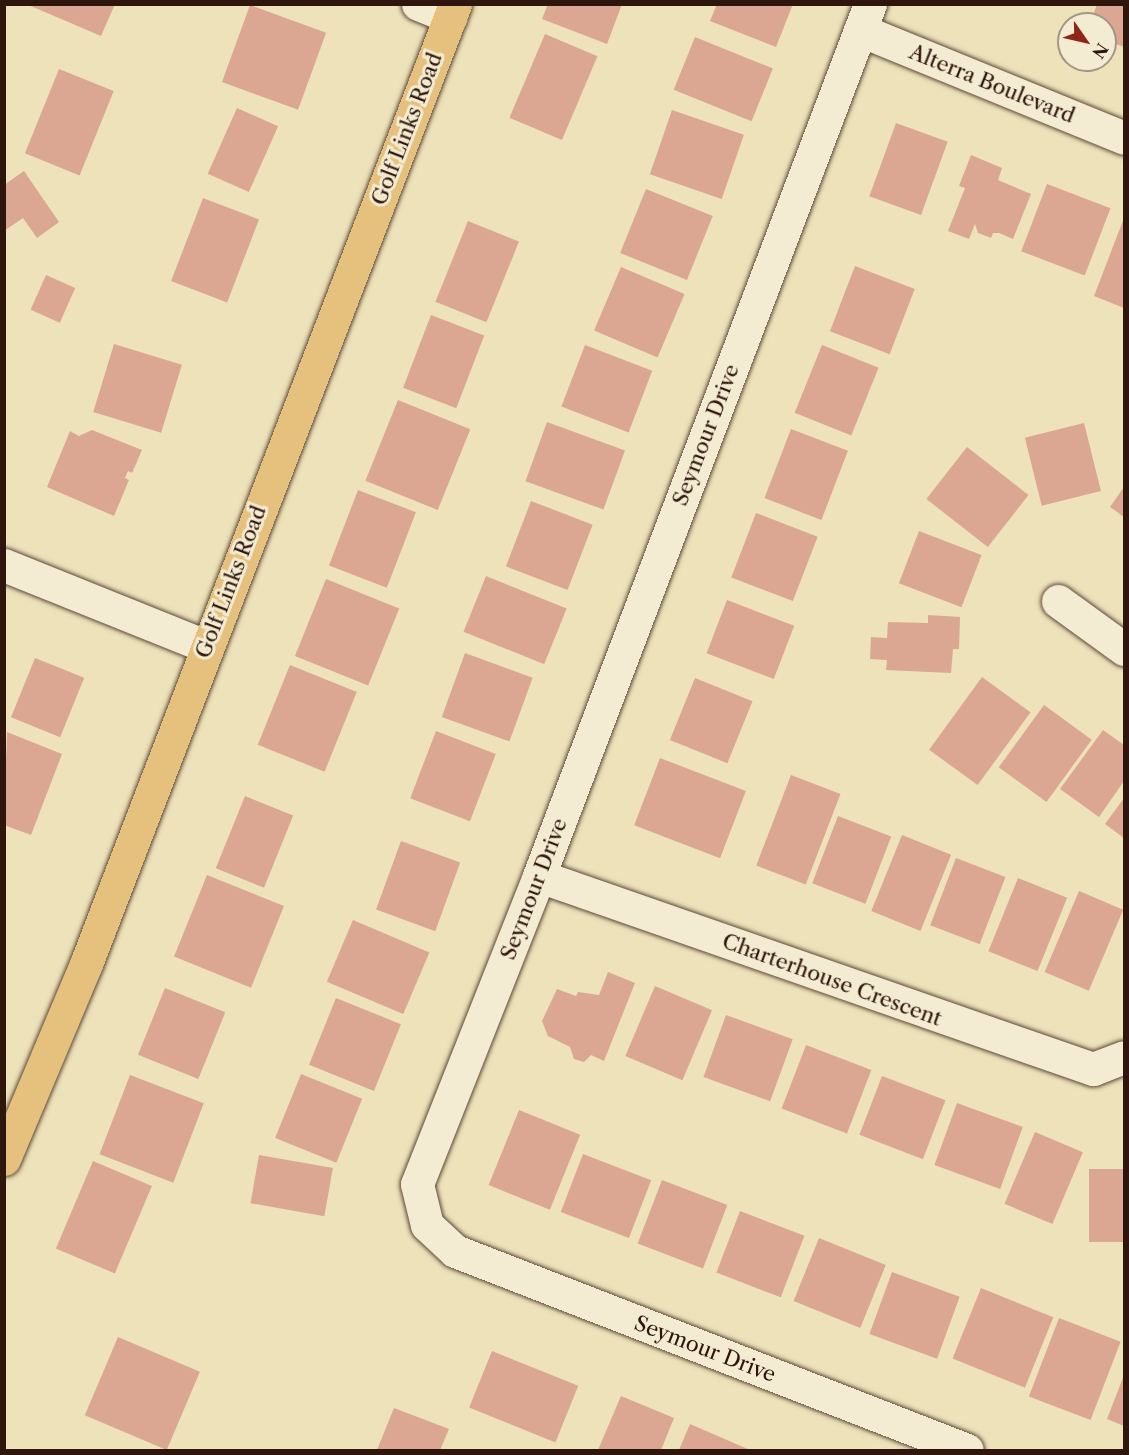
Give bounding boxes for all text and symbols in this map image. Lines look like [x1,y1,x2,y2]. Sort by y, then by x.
north arrow [1057,12,1117,72]
street label: Alterra Boulevard [905,39,1079,129]
text: N [1088,40,1112,62]
street label: Golf Links Road [366,49,448,209]
street label: Seymour Drive [667,360,745,510]
street label: Golf Links Road [190,502,272,662]
street label: Seymour Drive [495,814,573,964]
street label: Charterhouse Crescent [719,929,945,1031]
street label: Seymour Drive [630,1310,780,1388]

